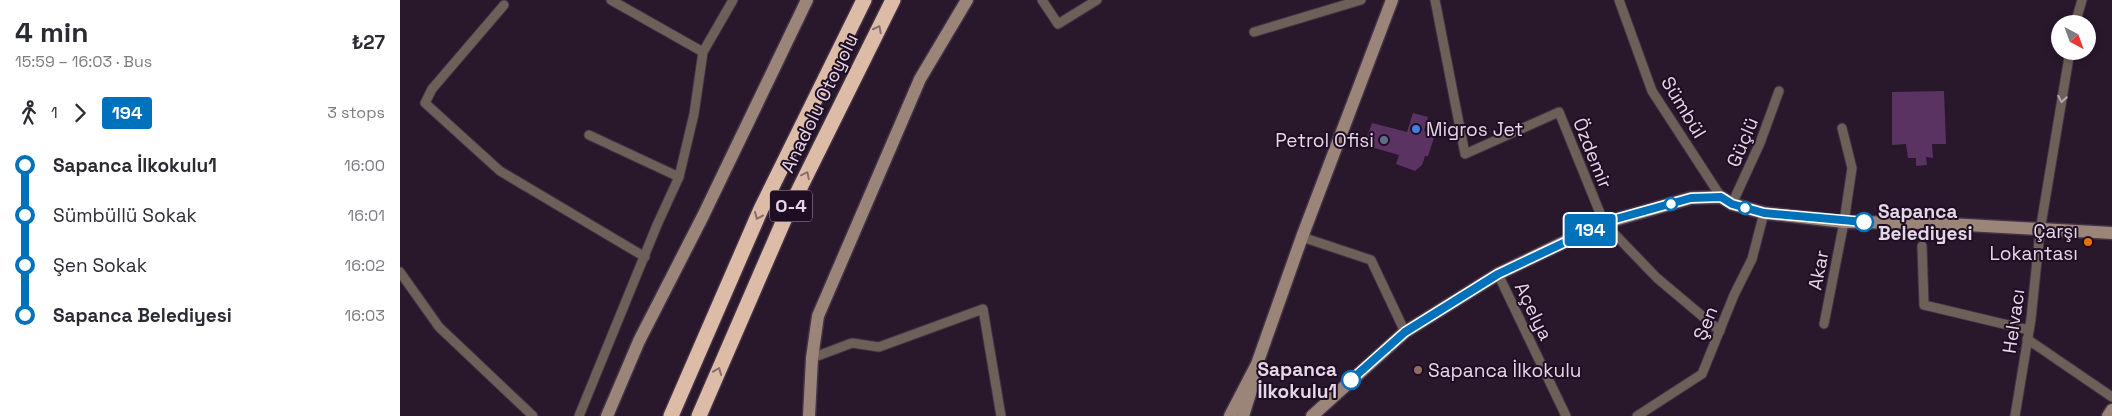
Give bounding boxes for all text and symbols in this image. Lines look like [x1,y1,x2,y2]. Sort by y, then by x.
text: 4 min [15,14,89,50]
north arrow [2051,15,2096,60]
map controls [2051,15,2096,60]
one-way arrow [872,25,882,34]
street label: Anadolu Otoyolu [775,29,864,177]
text: ₺27 [352,30,385,55]
text: 15:59 – 16:03 · Bus [15,51,152,72]
street label: Sümbül [1655,72,1712,143]
one-way arrow [2057,96,2068,104]
icon: walk [15,99,43,127]
icon: forward [66,99,94,127]
text: 194 [112,101,142,124]
text: 1 [51,102,58,123]
text: 3 stops [327,102,385,123]
street label: Güçlü [1721,113,1764,171]
street label: Özdemir [1567,114,1618,192]
place label: Migros Jet [1426,117,1523,142]
marker: Migros Jet [1410,123,1422,135]
place label: Petrol Ofisi [1275,128,1374,153]
marker: Petrol Ofisi [1378,134,1390,146]
text: Sapanca İlkokulu1 [53,153,217,178]
text: 16:00 [344,155,385,176]
one-way arrow [800,171,810,180]
road number: O-4 [770,190,812,222]
unlabelled marker [1664,197,1678,211]
place label: Sapanca Belediyesi [1878,199,1972,246]
unlabelled marker [1738,201,1752,215]
text: Sümbüllü Sokak [53,203,197,228]
text: 16:01 [348,205,385,226]
one-way arrow [753,211,764,220]
marker: Sapanca Belediyesi [1854,212,1874,232]
line badge: 194 [1561,214,1619,246]
text: 194 [1575,218,1605,241]
place label: Çarşı Lokantası [1989,219,2078,266]
marker: Çarşı Lokantası [2082,236,2094,248]
street label: Akar [1802,248,1835,292]
text: Şen Sokak [53,253,147,278]
text: 16:02 [345,255,385,276]
street label: Açelya [1509,278,1558,345]
street label: Helvacı [1997,287,2030,355]
street label: Şen [1687,302,1724,344]
text: Sapanca Belediyesi [53,303,232,328]
text: 16:03 [345,305,385,326]
place label: Sapanca İlkokulu1 [1257,357,1337,404]
place label: Sapanca İlkokulu [1428,358,1581,383]
marker: Sapanca İlkokulu [1412,364,1424,376]
one-way arrow [711,367,722,376]
marker: Sapanca İlkokulu1 [1341,370,1361,390]

